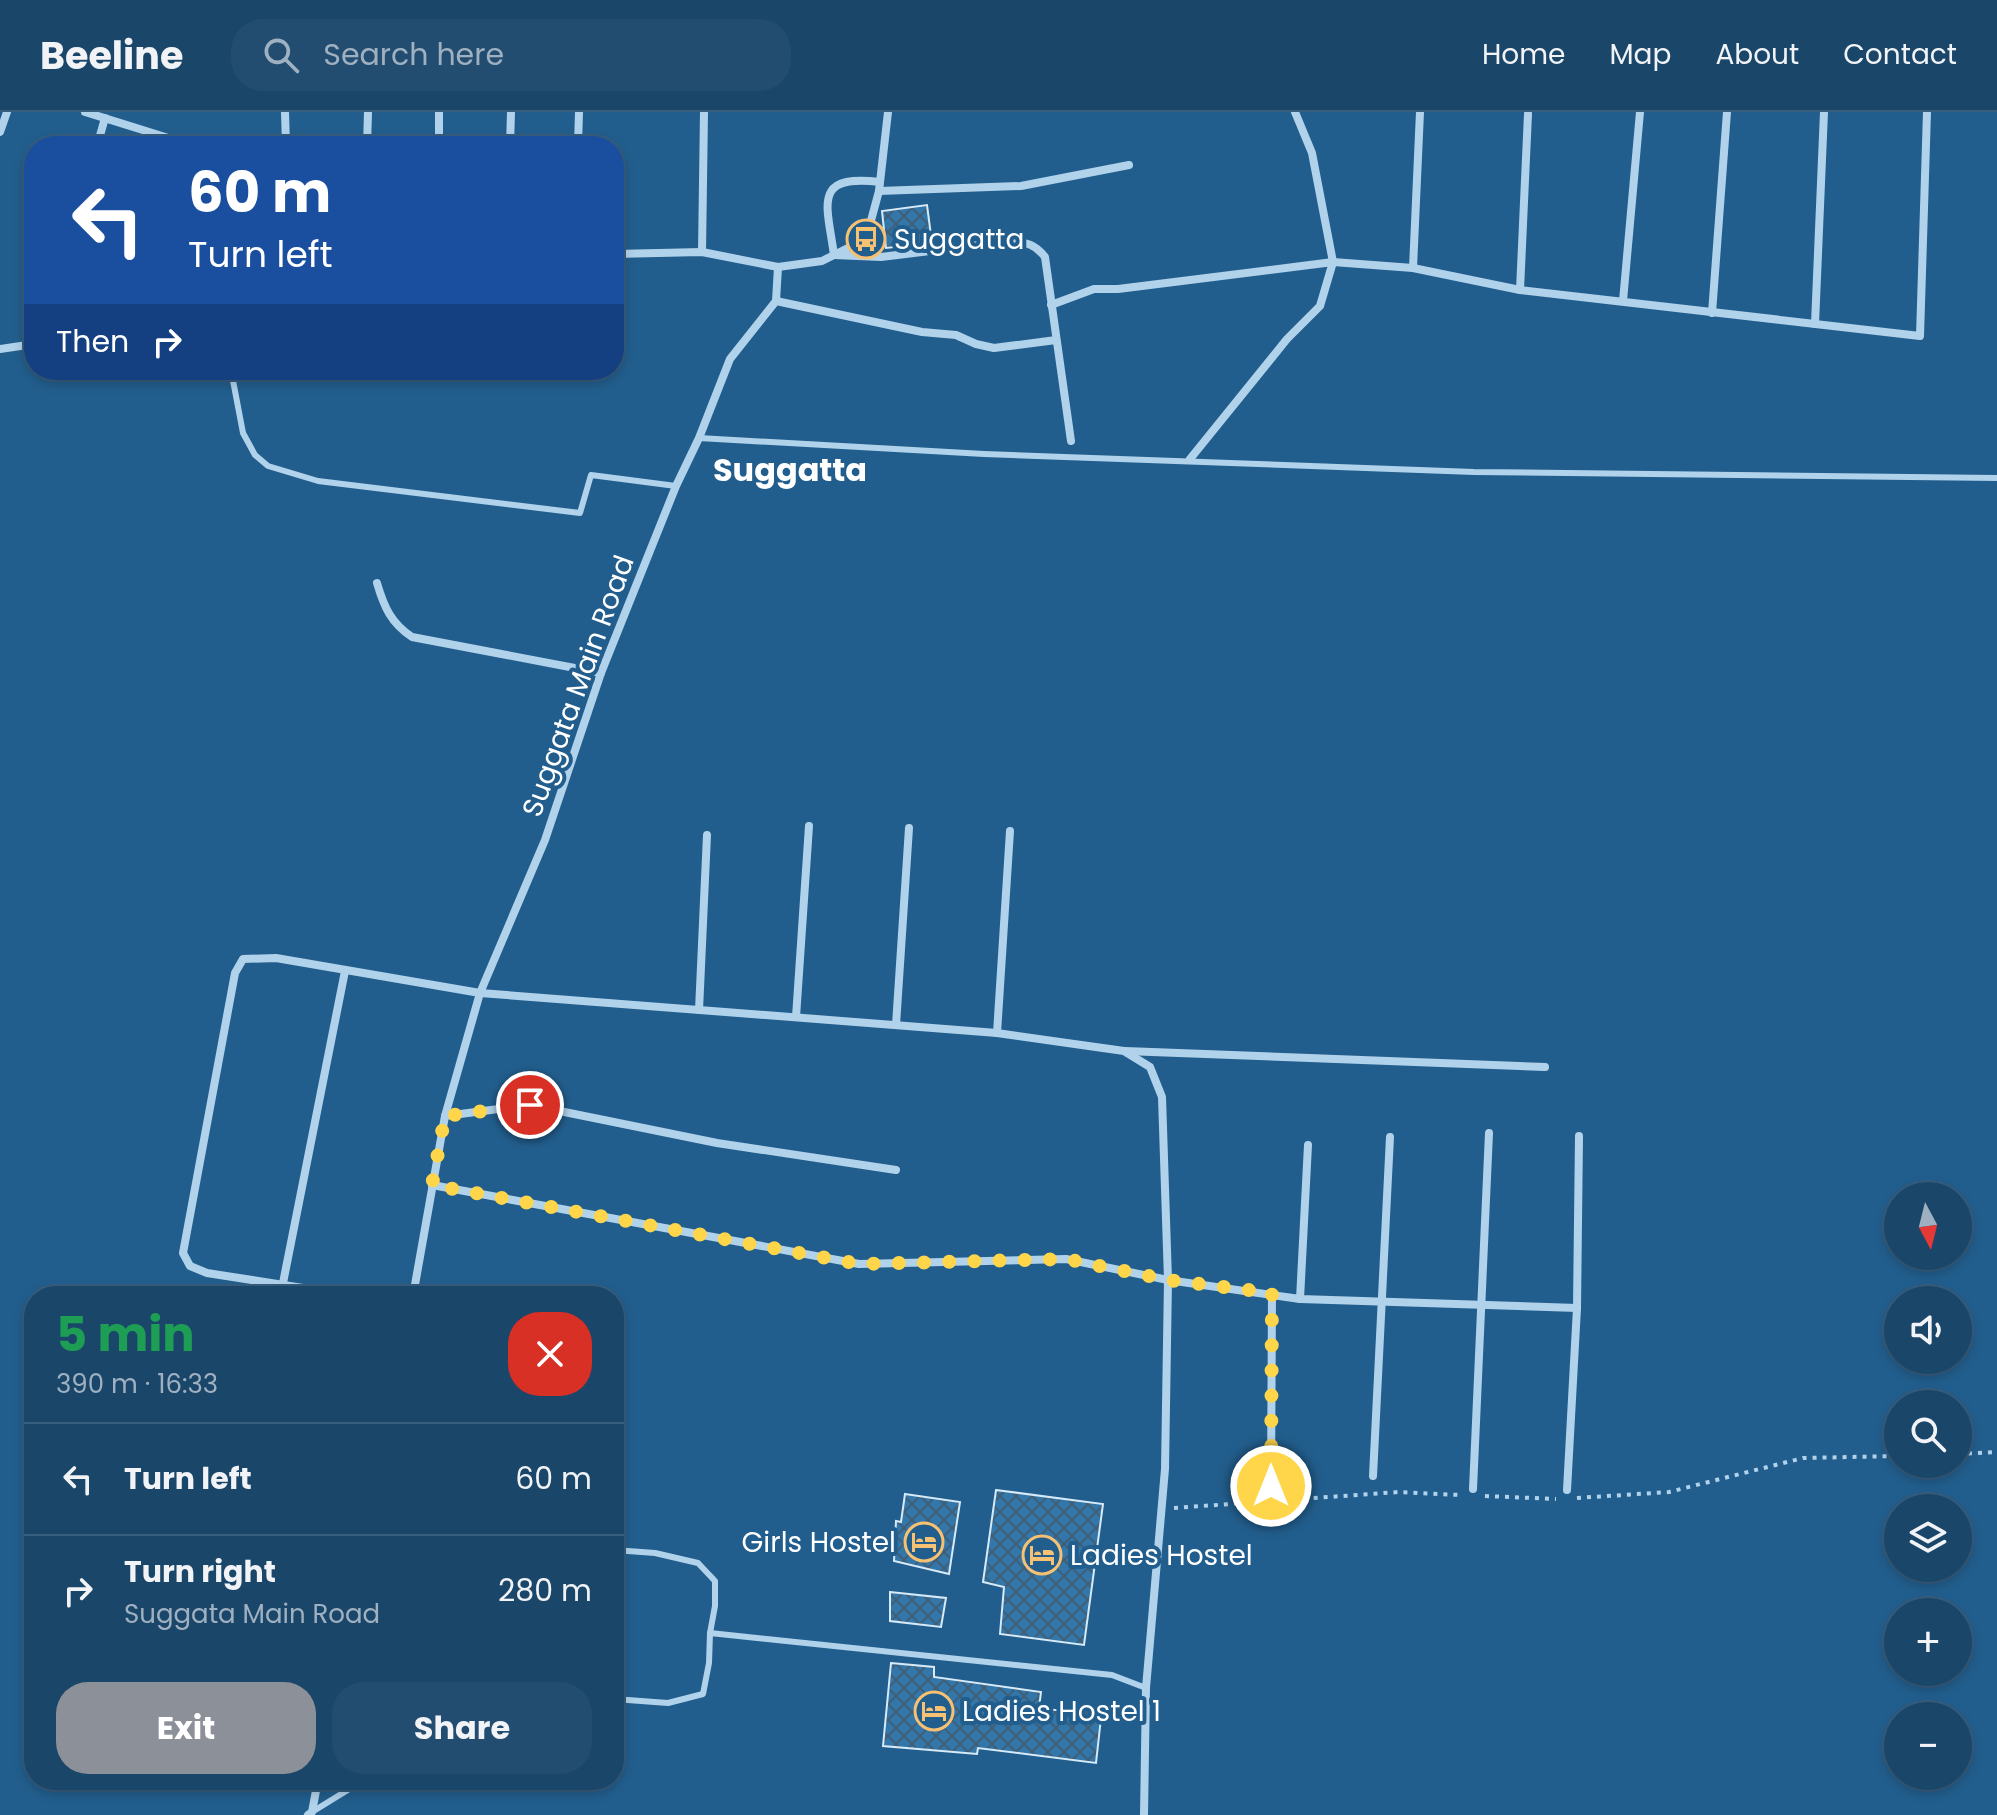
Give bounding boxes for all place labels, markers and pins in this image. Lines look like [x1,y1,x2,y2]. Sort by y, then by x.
bus stop icon: Suggatta [845,218,887,260]
place label: Suggatta [894,220,1024,259]
pin [496,1071,564,1139]
hotel icon: Girls Hostel [903,1521,945,1563]
place label: Girls Hostel [742,1523,896,1562]
hotel icon: Ladies Hostel [1021,1534,1063,1576]
place label: Ladies Hostel [1070,1536,1253,1575]
hotel icon: Ladies Hostel 1 [913,1690,955,1732]
place label: Ladies Hostel 1 [962,1692,1161,1731]

